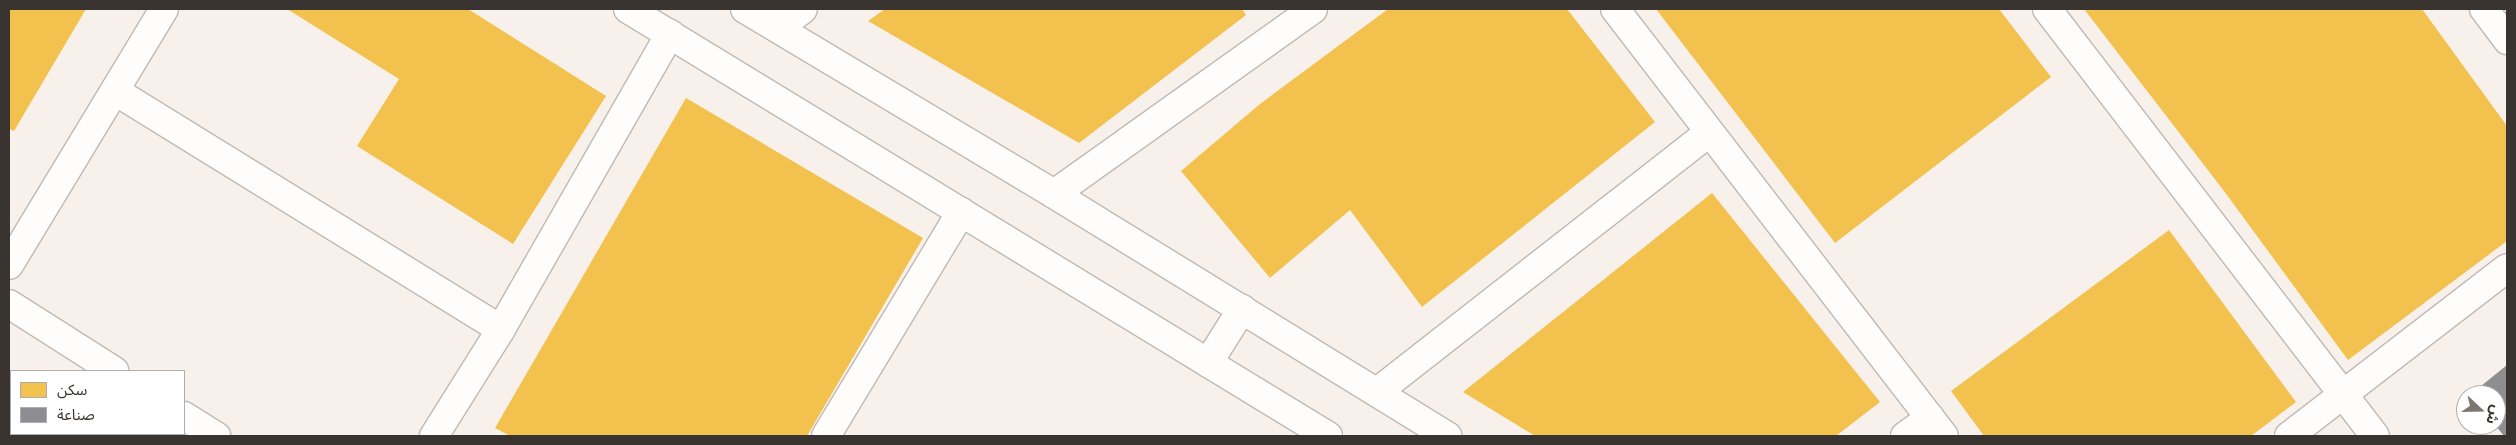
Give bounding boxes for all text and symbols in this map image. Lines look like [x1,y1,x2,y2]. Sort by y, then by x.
legend [10,370,185,435]
text: سكن [57,380,87,399]
north arrow [2456,385,2506,435]
text: ش [2482,403,2506,427]
text: صناعة [57,405,95,424]

